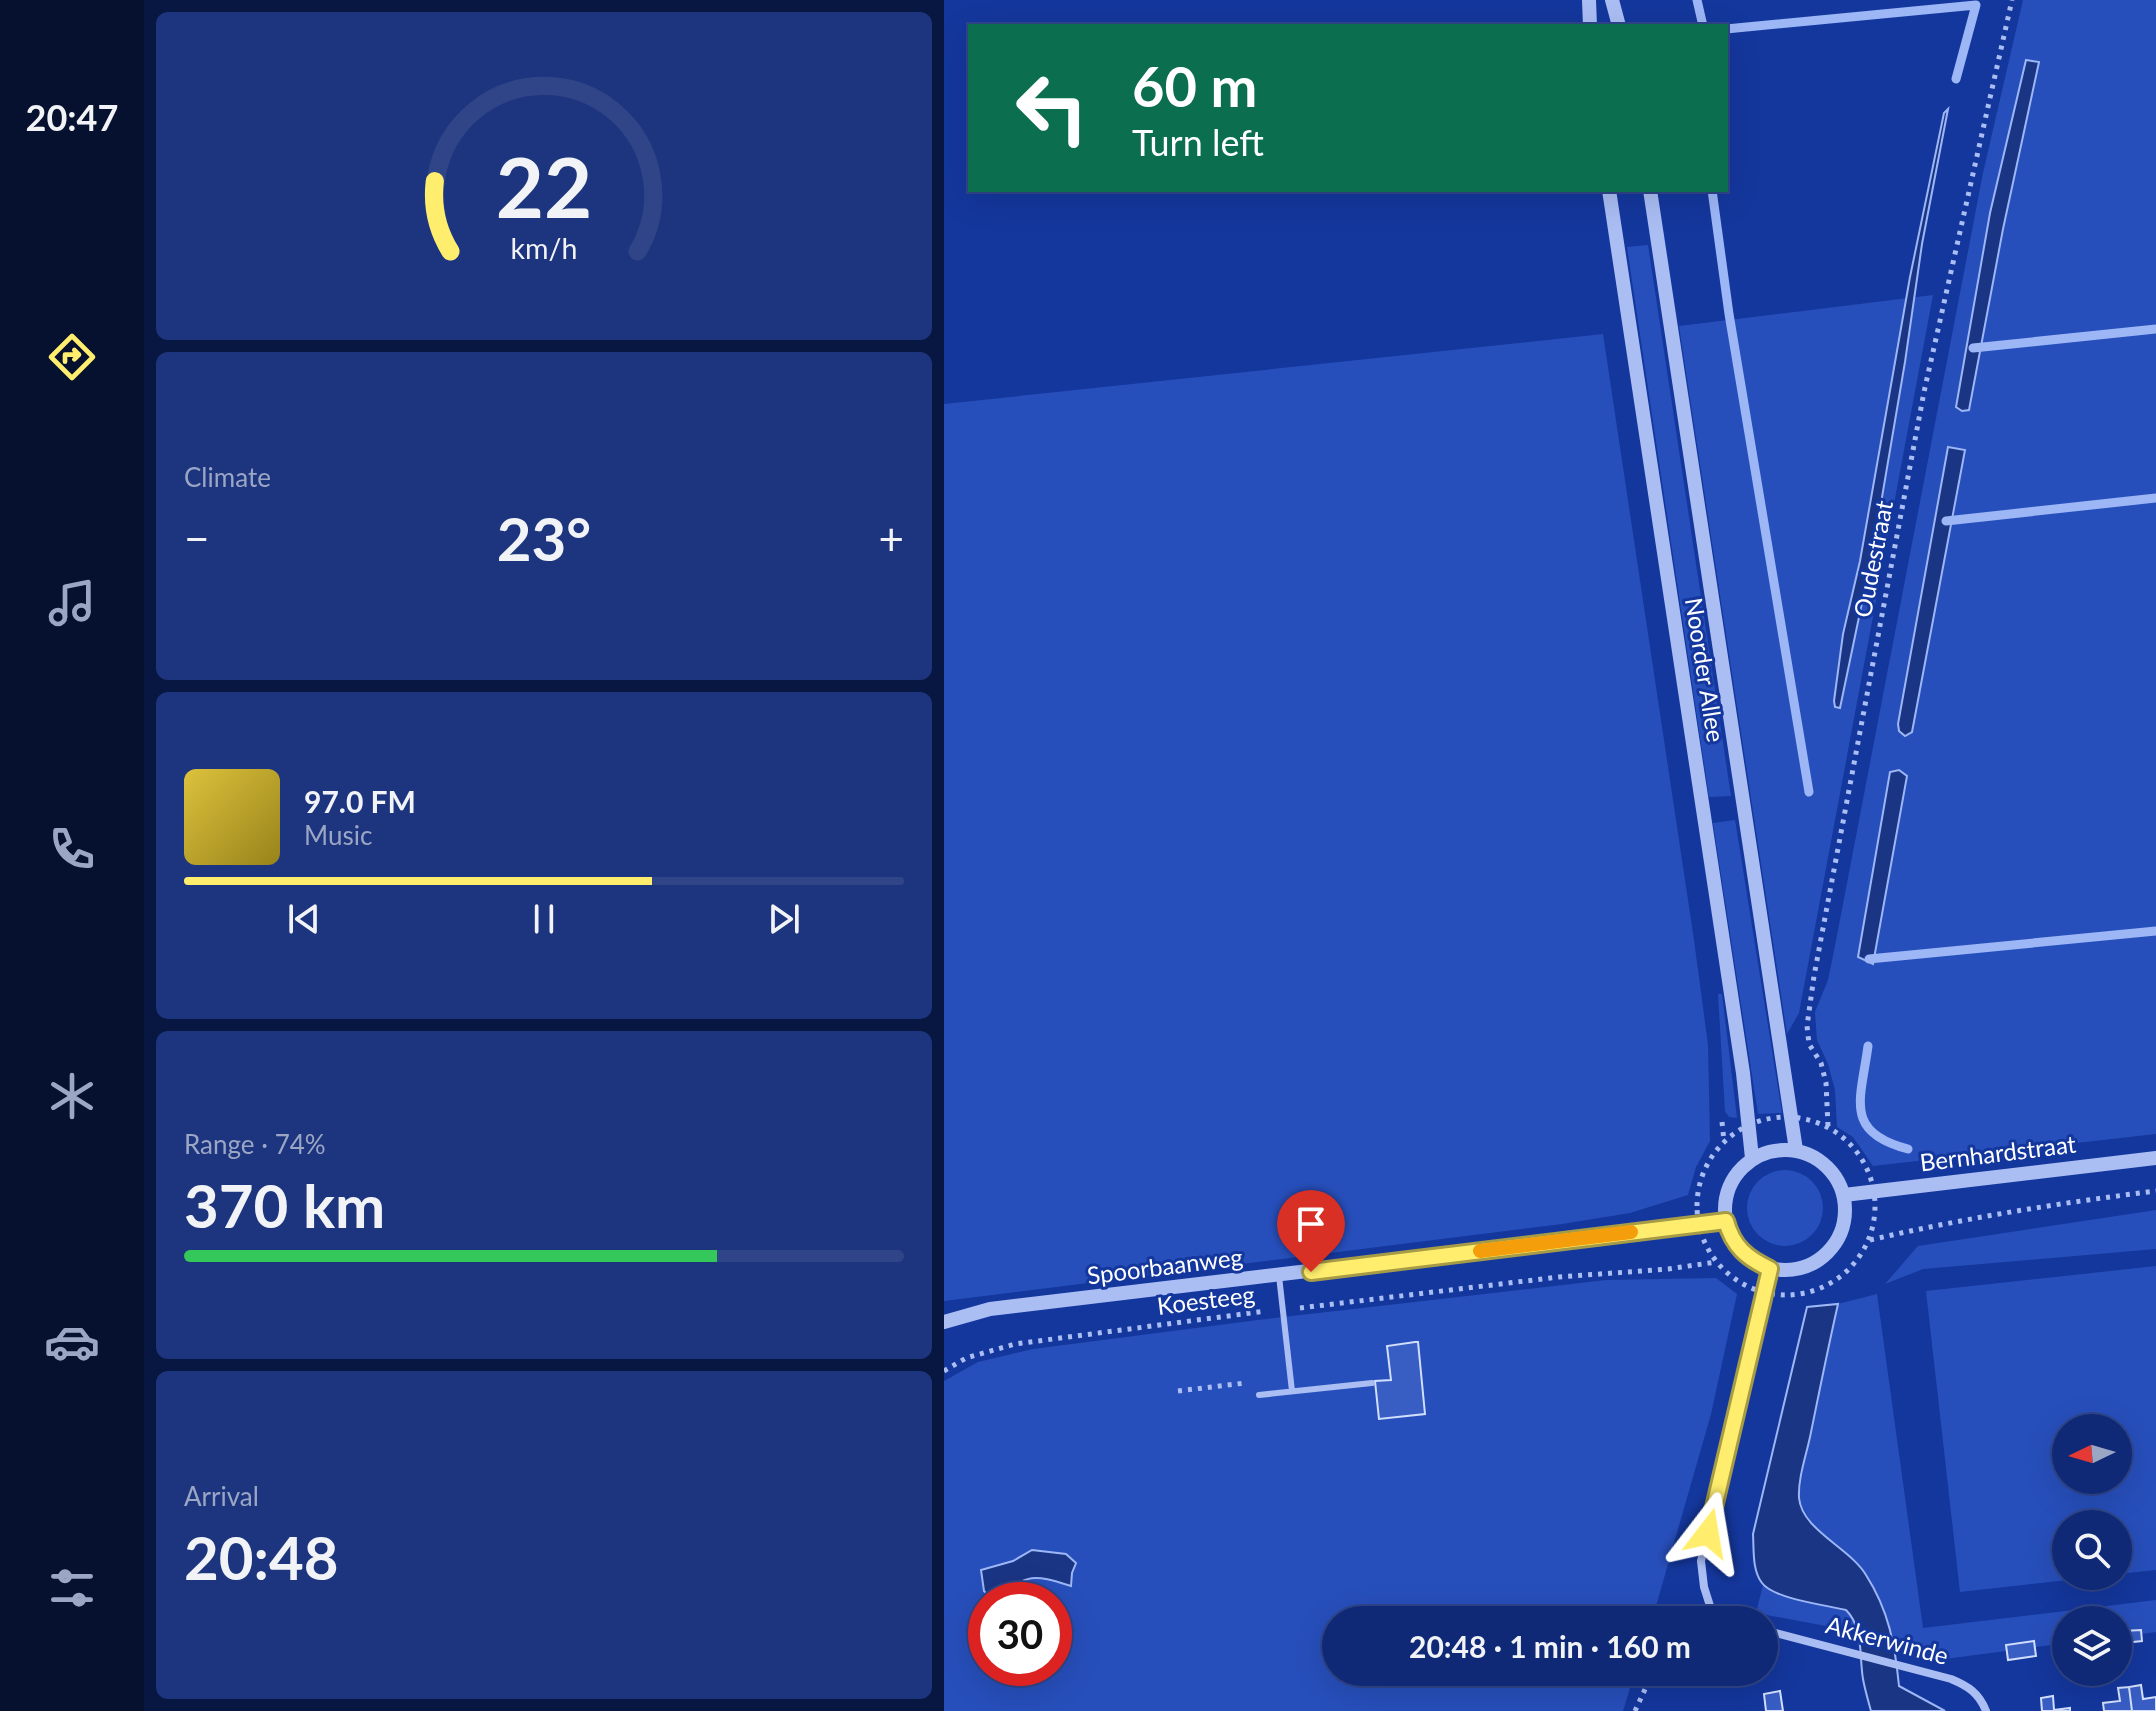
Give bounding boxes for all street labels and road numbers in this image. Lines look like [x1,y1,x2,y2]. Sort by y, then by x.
street label: Oudestraat [1847,497,1898,620]
street label: Noorder Allee [1680,595,1731,744]
street label: Bernhardstraat [1918,1129,2078,1176]
street label: Spoorbaanweg [1085,1242,1244,1289]
street label: Koesteeg [1155,1279,1256,1320]
street label: Akkerwinde [1823,1609,1952,1670]

